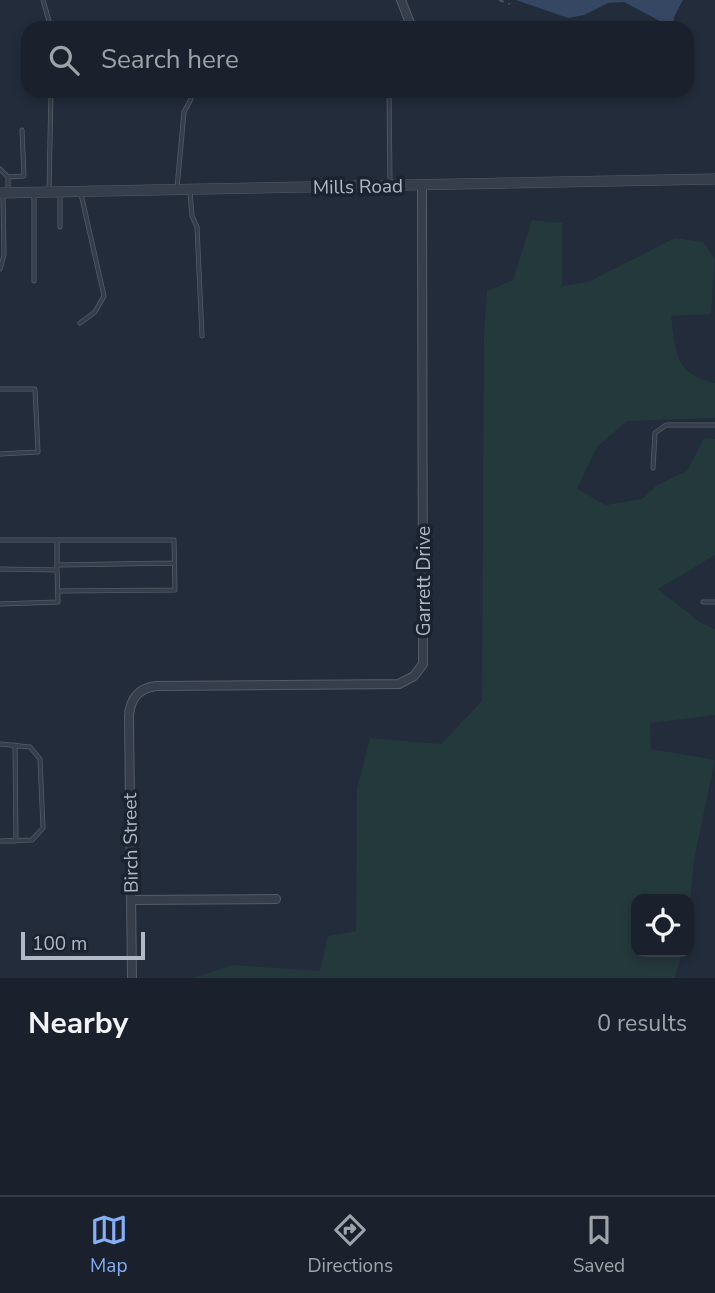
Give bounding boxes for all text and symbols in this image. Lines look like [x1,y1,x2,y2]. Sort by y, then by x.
search box [21,21,694,98]
icon: search [45,41,83,79]
text: Search here [101,42,239,77]
street label: Mills Road [313,173,403,201]
street label: Garrett Drive [411,526,437,636]
street label: Birch Street [117,792,145,893]
map controls [631,894,694,957]
button: locate [631,894,694,957]
scale bar [21,929,145,961]
text: 100 m [32,931,87,957]
text: Nearby [28,1003,128,1044]
text: 0 results [597,1008,687,1039]
tab: Map [90,1211,128,1279]
tab: Directions [307,1211,393,1279]
tab: Saved [573,1211,625,1279]

